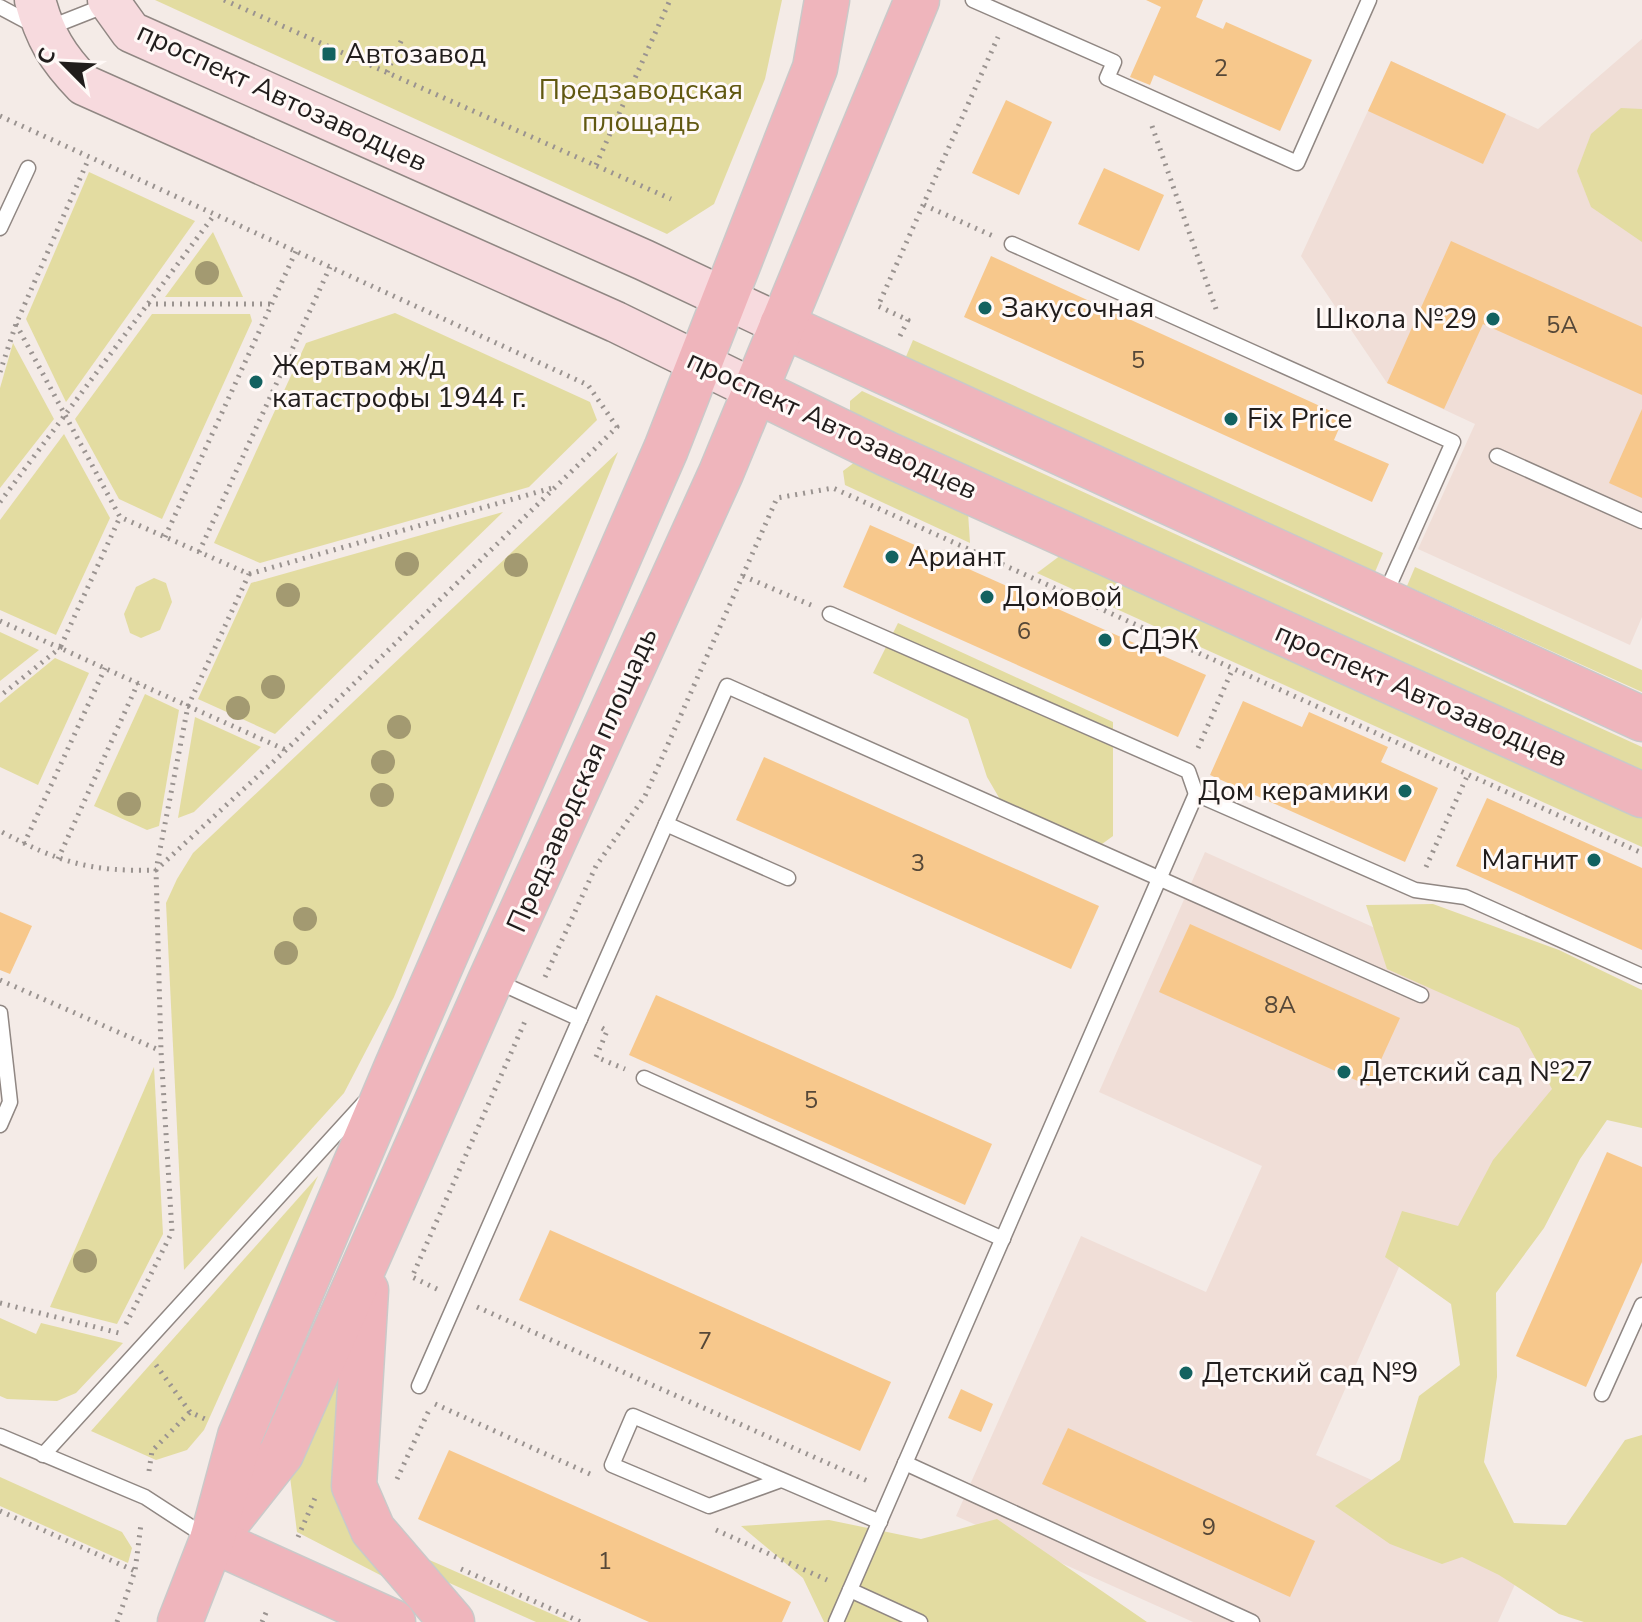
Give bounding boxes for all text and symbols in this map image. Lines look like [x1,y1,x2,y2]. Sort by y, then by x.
street label: проспект Автозаводцев [131,13,433,181]
north arrow [24,24,104,104]
place label: Автозавод [345,35,486,73]
text: С [30,43,63,69]
marker: Автозавод [320,45,338,63]
house number: 2 [1214,52,1228,84]
park label: Предзаводская площадь [539,71,743,141]
place label: Закусочная [1001,289,1154,327]
marker: Закусочная [976,299,994,317]
place label: Школа №29 [1315,300,1477,338]
house number: 5А [1546,309,1578,341]
marker: Школа №29 [1484,310,1502,328]
street label: проспект Автозаводцев [681,341,983,509]
house number: 5 [1131,344,1145,376]
place label: Жертвам ж/д катастрофы 1944 г. [272,347,526,417]
marker: Жертвам ж/д катастрофы 1944 г. [247,373,265,391]
place label: Fix Price [1247,400,1352,438]
marker: Fix Price [1222,410,1240,428]
place label: Ариант [908,538,1006,576]
marker: Ариант [883,548,901,566]
place label: Домовой [1003,578,1122,616]
marker: Домовой [978,588,996,606]
street label: проспект Автозаводцев [1269,613,1573,777]
house number: 6 [1017,615,1031,647]
place label: СДЭК [1121,621,1198,659]
street label: Предзаводская площадь [498,622,666,938]
marker: СДЭК [1096,631,1114,649]
place label: Дом керамики [1198,772,1389,810]
marker: Дом керамики [1396,782,1414,800]
place label: Магнит [1482,841,1579,879]
house number: 3 [911,847,925,879]
marker: Магнит [1585,851,1603,869]
house number: 8А [1264,989,1296,1021]
place label: Детский сад №27 [1360,1053,1593,1091]
marker: Детский сад №27 [1335,1063,1353,1081]
house number: 5 [804,1084,818,1116]
house number: 7 [698,1325,712,1357]
place label: Детский сад №9 [1202,1354,1418,1392]
marker: Детский сад №9 [1177,1364,1195,1382]
house number: 9 [1202,1511,1216,1543]
house number: 1 [598,1545,612,1577]

